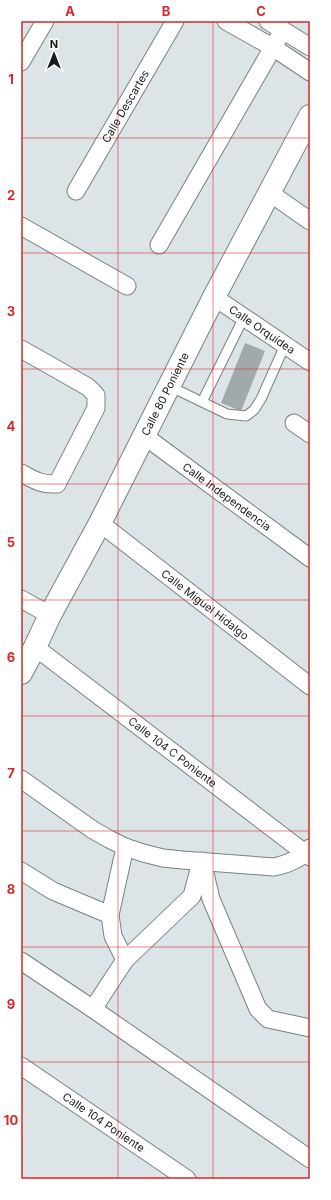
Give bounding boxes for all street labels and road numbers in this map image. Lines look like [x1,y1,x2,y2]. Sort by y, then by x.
street label: Calle Descartes [99,67,152,145]
street label: Calle Orquídea [226,302,298,357]
street label: Calle 80 Poniente [138,350,192,438]
street label: Calle Independencia [180,460,274,534]
street label: Calle Miguel Hidalgo [159,566,252,643]
street label: Calle 104 C Poniente [126,714,219,790]
street label: Calle 104 Poniente [60,1089,147,1155]

